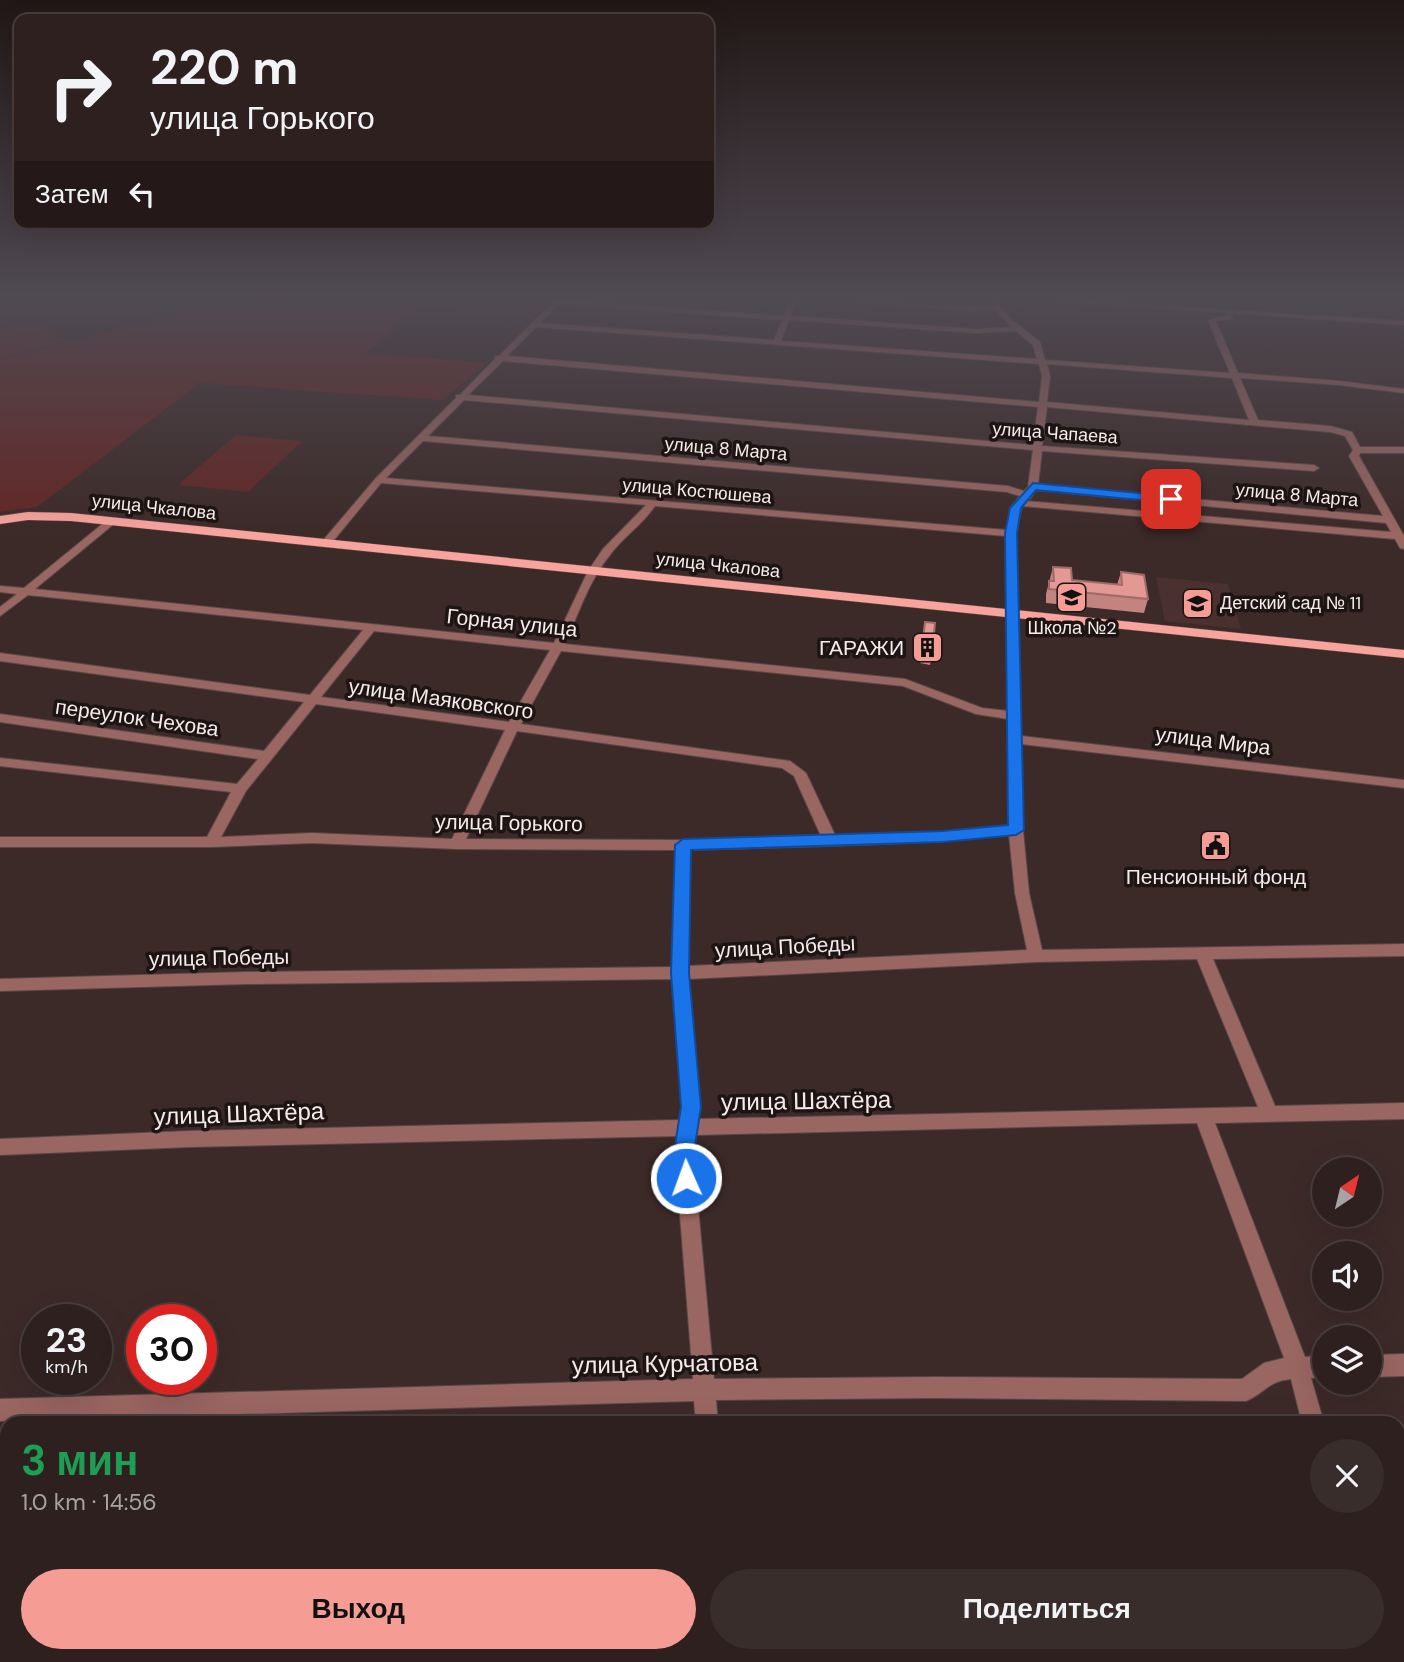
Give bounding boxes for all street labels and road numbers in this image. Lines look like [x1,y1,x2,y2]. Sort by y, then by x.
street label: улица Чапаева [992,417,1119,449]
street label: улица 8 Марта [664,432,789,466]
street label: улица Костюшева [622,473,773,510]
street label: улица 8 Марта [1235,478,1360,512]
street label: улица Чкалова [91,489,218,526]
street label: улица Чкалова [655,547,782,584]
street label: Горная улица [445,602,579,644]
street label: улица Маяковского [347,672,535,726]
street label: переулок Чехова [53,693,221,743]
street label: улица Мира [1154,720,1273,762]
street label: улица Горького [435,808,583,838]
street label: улица Победы [714,929,856,965]
street label: улица Победы [149,943,289,973]
street label: улица Шахтёра [720,1084,892,1117]
street label: улица Шахтёра [153,1095,325,1132]
street label: улица Курчатова [572,1346,759,1381]

